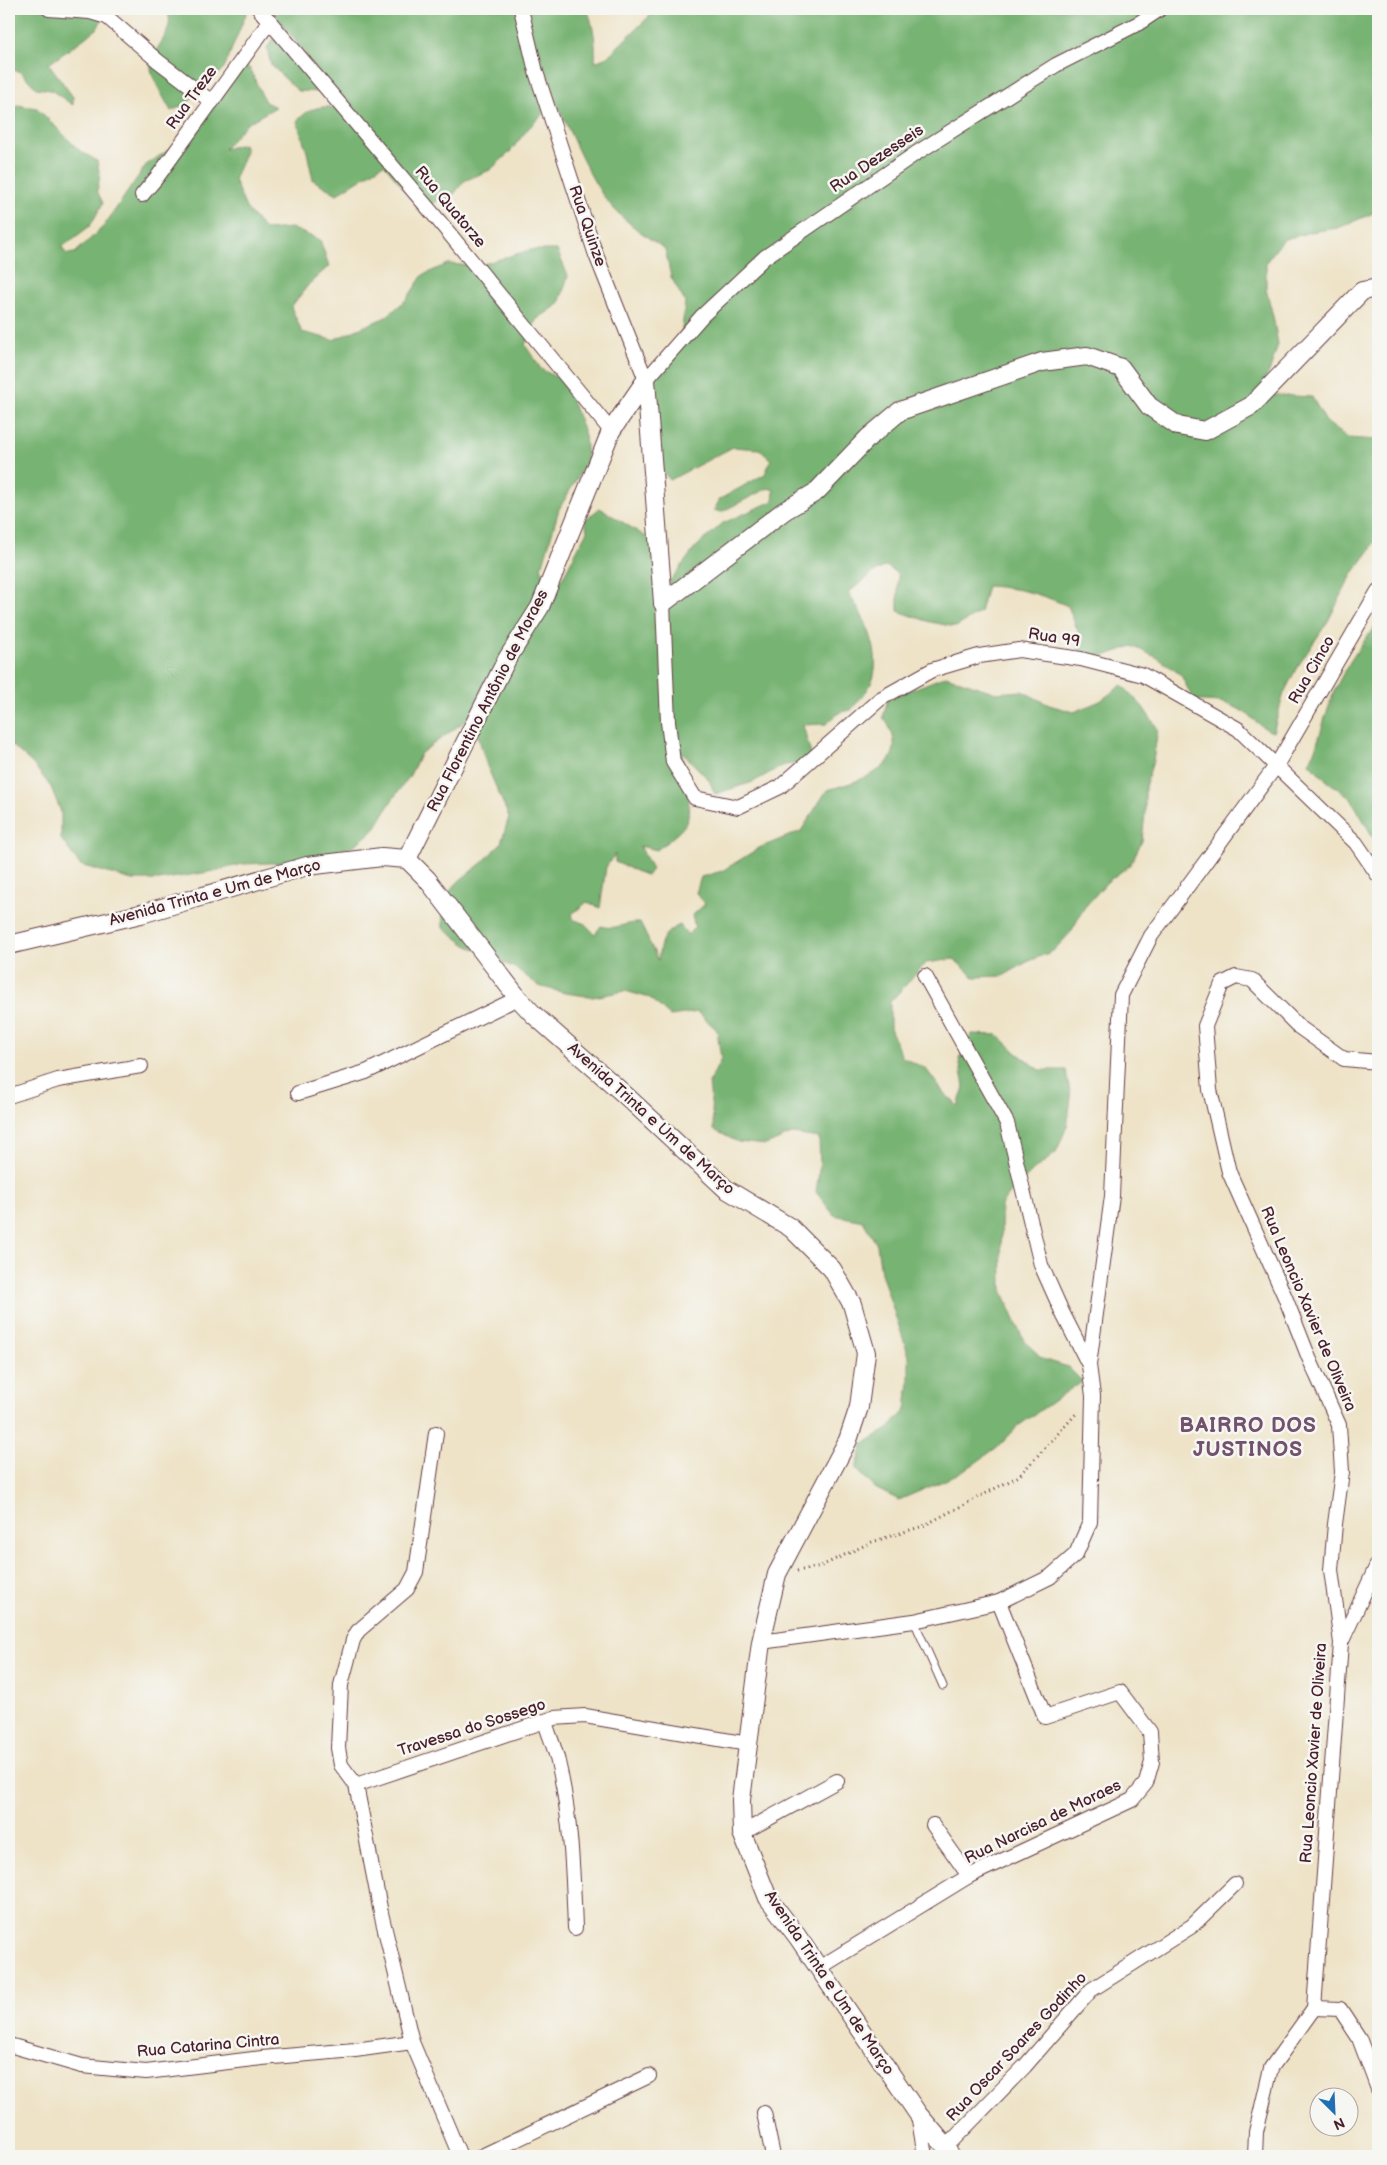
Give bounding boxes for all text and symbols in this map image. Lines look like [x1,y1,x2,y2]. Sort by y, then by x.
street label: Rua Treze [163,62,222,133]
street label: Rua Dezesseis [827,121,927,197]
street label: Rua Quatorze [410,162,490,252]
street label: Rua Quinze [564,183,610,270]
street label: Rua Florentino Antônio de Moraes [423,587,553,815]
street label: Rua 99 [1027,625,1081,651]
street label: Rua Cinco [1285,633,1339,707]
street label: Avenida Trinta e Um de Março [107,856,323,930]
street label: Avenida Trinta e Um de Março [564,1039,738,1199]
street label: Rua Leoncio Xavier de Oliveira [1256,1204,1360,1414]
district label: BAIRRO DOS JUSTINOS [1179,1413,1317,1462]
street label: Rua Leoncio Xavier de Oliveira [1297,1642,1331,1864]
street label: Travessa do Sossego [396,1695,548,1761]
street label: Rua Narcisa de Moraes [962,1776,1124,1868]
street label: Avenida Trinta e Um de Março [760,1887,898,2079]
street label: Rua Oscar Soares Godinho [943,1968,1091,2126]
street label: Rua Catarina Cintra [136,2030,280,2062]
north arrow [1310,2088,1360,2138]
text: N [1331,2114,1347,2133]

